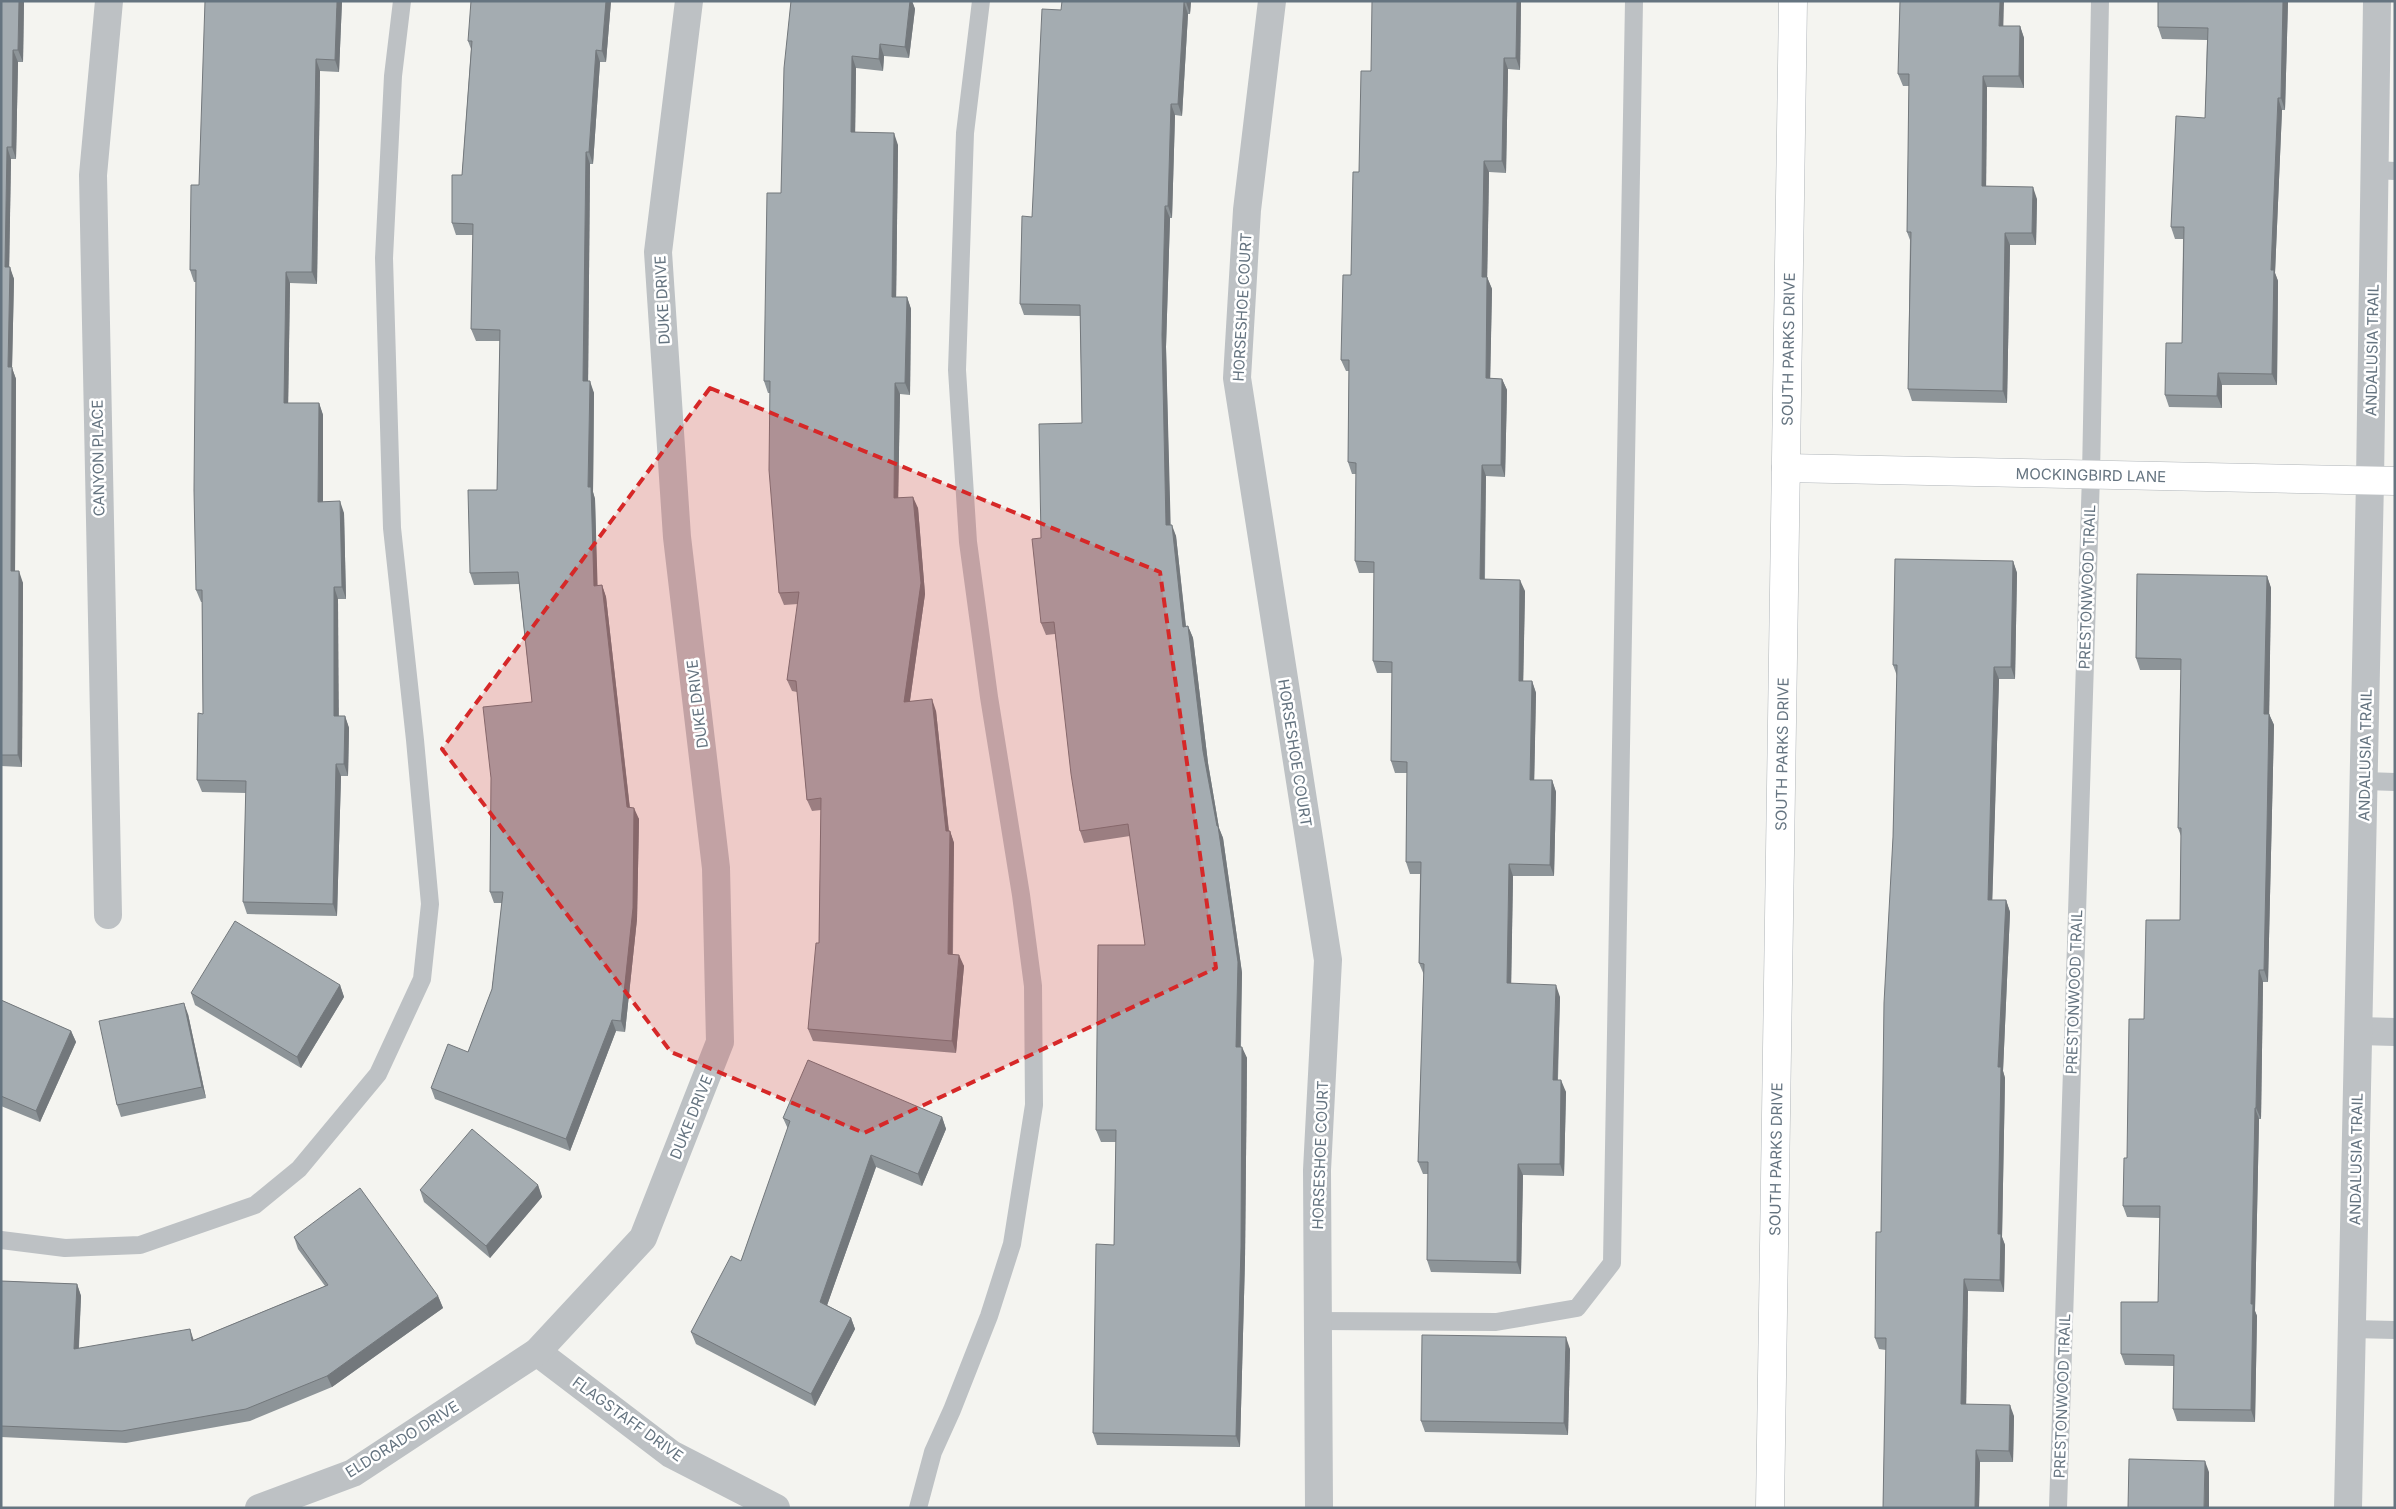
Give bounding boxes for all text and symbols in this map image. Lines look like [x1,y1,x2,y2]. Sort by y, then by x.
street label: HORSESHOE COURT [1229,232,1255,382]
street label: DUKE DRIVE [650,255,674,345]
street label: SOUTH PARKS DRIVE [1777,272,1798,426]
street label: ANDALUSIA TRAIL [2361,284,2383,416]
street label: CANYON PLACE [87,399,109,517]
street label: MOCKINGBIRD LANE [2016,463,2166,486]
street label: PRESTONWOOD TRAIL [2075,504,2099,670]
street label: DUKE DRIVE [682,659,712,749]
street label: SOUTH PARKS DRIVE [1771,677,1792,831]
street label: HORSESHOE COURT [1274,678,1316,828]
street label: ANDALUSIA TRAIL [2354,689,2376,821]
street label: PRESTONWOOD TRAIL [2062,909,2086,1075]
street label: DUKE DRIVE [665,1072,717,1162]
street label: HORSESHOE COURT [1308,1080,1332,1230]
street label: SOUTH PARKS DRIVE [1765,1082,1786,1236]
street label: ANDALUSIA TRAIL [2345,1093,2367,1225]
street label: PRESTONWOOD TRAIL [2050,1313,2074,1479]
street label: FLAGSTAFF DRIVE [569,1372,687,1466]
street label: ELDORADO DRIVE [342,1396,462,1482]

